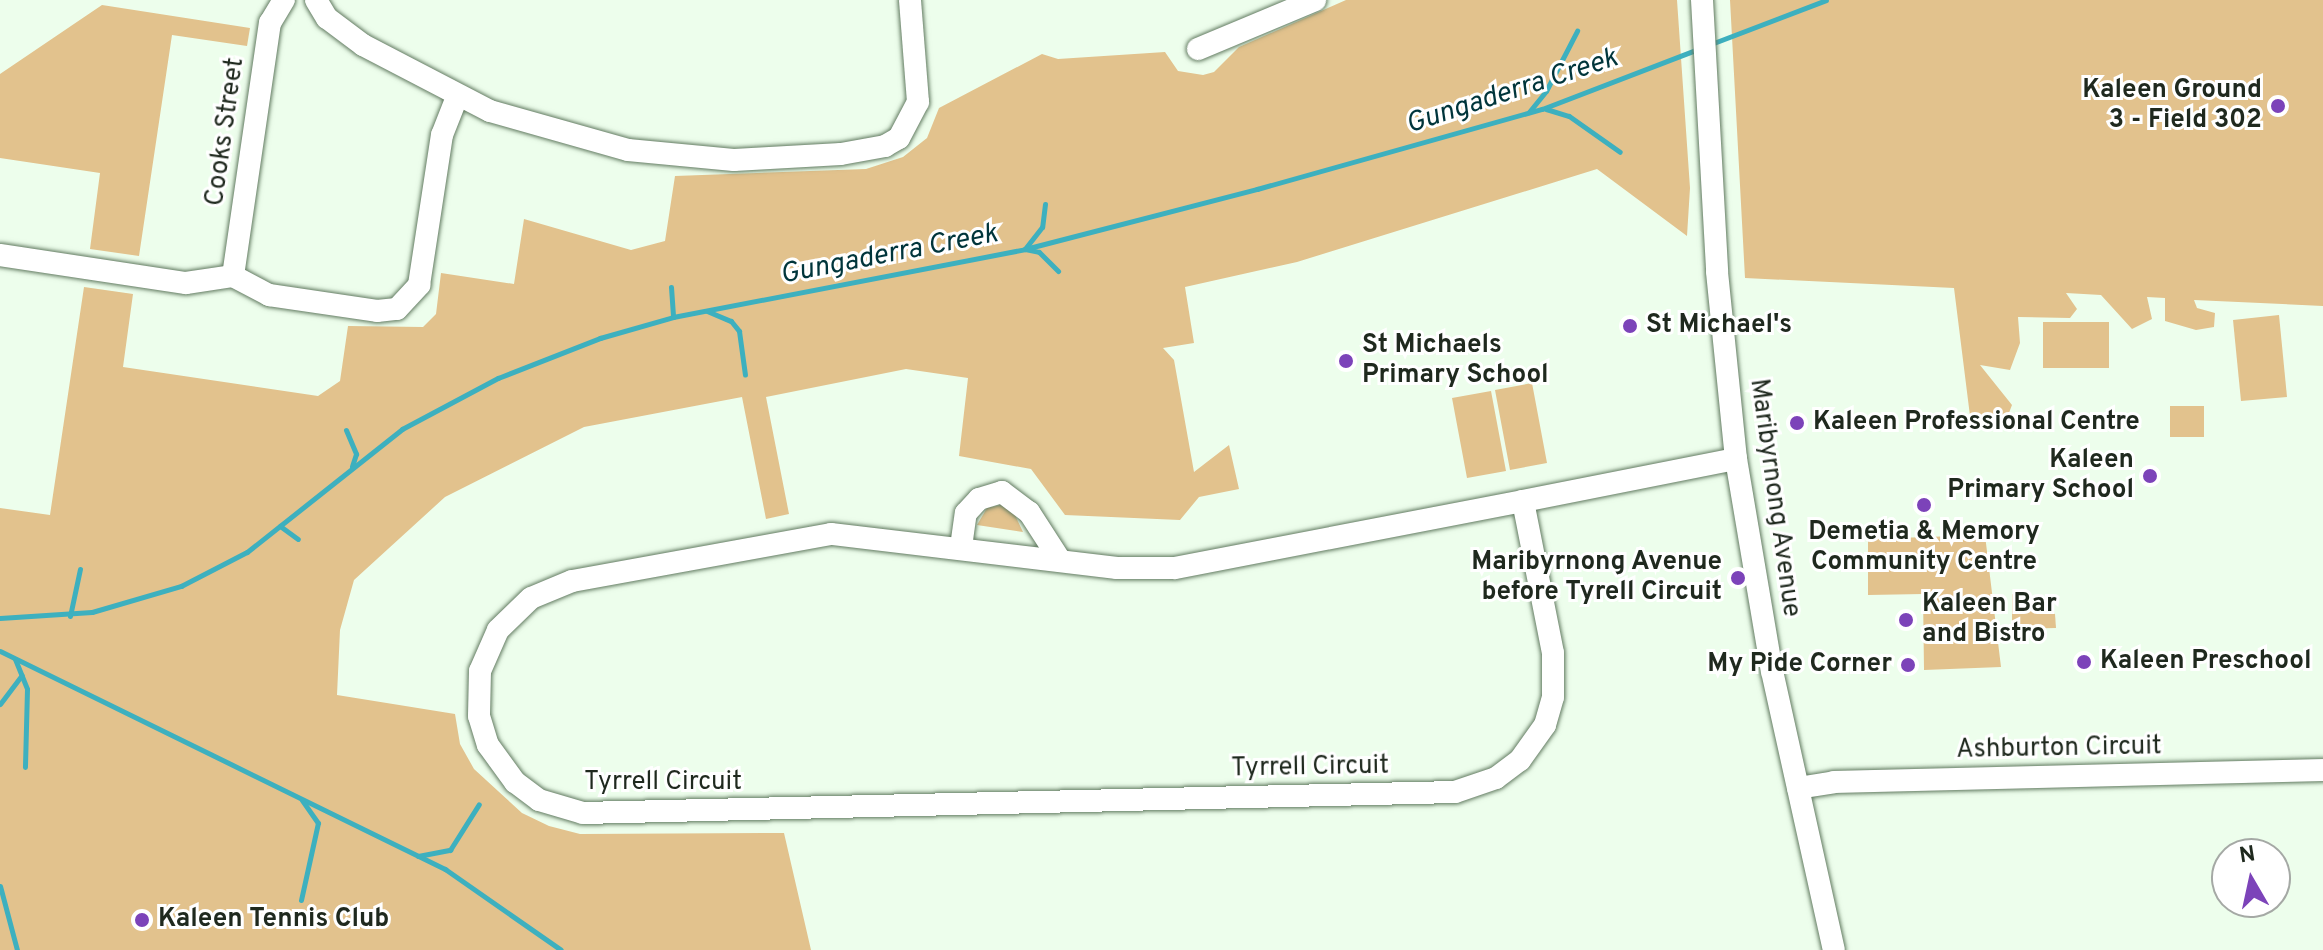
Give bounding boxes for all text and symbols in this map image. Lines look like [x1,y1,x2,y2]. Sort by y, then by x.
water label: Gungaderra Creek [1402,42,1622,142]
street label: Cooks Street [200,56,252,208]
place label: Kaleen Ground 3 - Field 302 [2082,75,2262,136]
marker: Kaleen Ground 3 - Field 302 [2269,97,2287,115]
water label: Gungaderra Creek [778,217,1000,293]
place label: St Michael's [1646,310,1792,342]
marker: St Michael's [1621,317,1639,335]
place label: St Michaels Primary School [1362,330,1549,392]
marker: St Michaels Primary School [1337,352,1355,370]
street label: Maribyrnong Avenue [1742,376,1806,620]
place label: Kaleen Professional Centre [1813,407,2140,439]
marker: Kaleen Professional Centre [1788,414,1806,432]
place label: Kaleen Primary School [1947,445,2134,506]
marker: Kaleen Primary School [2141,467,2159,485]
marker: Demetia & Memory Community Centre [1915,496,1933,514]
place label: Demetia & Memory Community Centre [1808,517,2040,578]
place label: Maribyrnong Avenue before Tyrell Circuit [1470,547,1722,608]
marker: Maribyrnong Avenue before Tyrell Circuit [1729,569,1747,587]
place label: Kaleen Bar and Bistro [1922,589,2057,650]
marker: Kaleen Bar and Bistro [1897,611,1915,629]
place label: Kaleen Preschool [2100,646,2311,678]
place label: My Pide Corner [1707,649,1892,681]
marker: Kaleen Preschool [2075,653,2093,671]
marker: My Pide Corner [1899,656,1917,674]
street label: Ashburton Circuit [1956,732,2162,766]
street label: Tyrrell Circuit [1231,751,1389,785]
street label: Tyrrell Circuit [584,767,742,799]
north arrow [2211,838,2291,918]
text: N [2238,841,2257,870]
place label: Kaleen Tennis Club [158,904,389,936]
marker: Kaleen Tennis Club [133,911,151,929]

